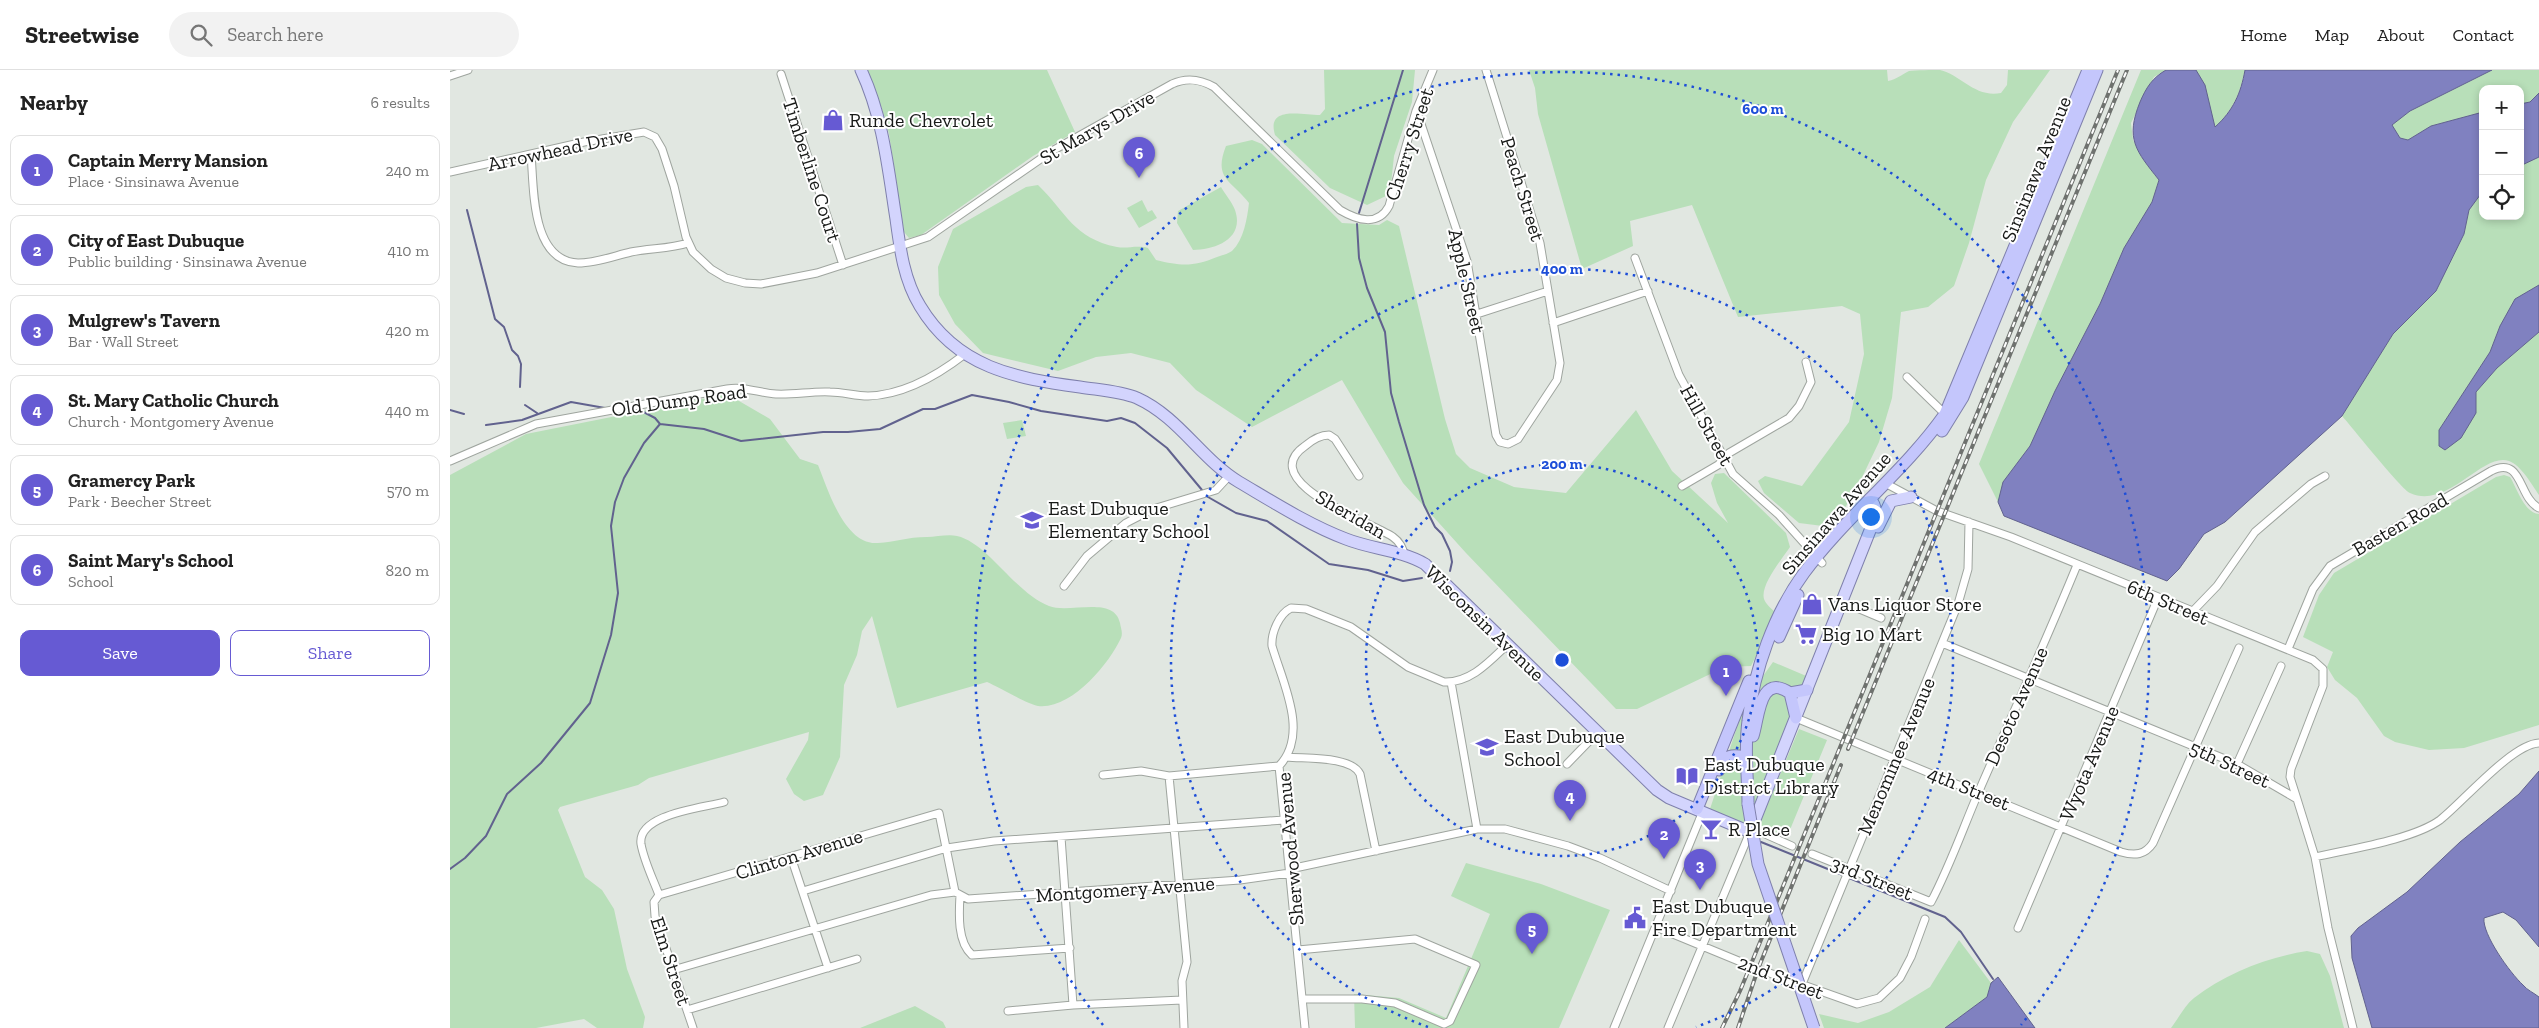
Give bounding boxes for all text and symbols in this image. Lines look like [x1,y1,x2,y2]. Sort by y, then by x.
search box [169,12,519,57]
text: Streetwise [25,20,139,49]
icon: search [187,21,215,49]
text: Search here [227,23,323,46]
text: Home [2240,24,2287,46]
text: Map [2315,24,2349,46]
text: About [2377,24,2424,46]
text: Contact [2452,24,2514,46]
street label: St Marys Drive [1035,84,1159,170]
street label: Cherry Street [1379,84,1439,203]
map controls [2479,85,2524,220]
button: + [2479,85,2524,130]
text: Nearby [20,90,88,115]
text: 6 results [370,93,430,112]
street label: Sinsinawa Avenue [1996,93,2076,245]
street label: Timberline Court [777,95,847,246]
text: 600 m [1742,100,1784,118]
shop icon: Runde Chevrolet [820,107,846,133]
place label: Runde Chevrolet [849,108,994,132]
street label: Arrowhead Drive [485,122,635,176]
button: − [2479,130,2524,175]
street label: Peach Street [1496,134,1550,244]
pin: 6 [1123,137,1155,178]
text: Captain Merry Mansion [68,149,268,172]
text: 1 [34,161,40,180]
text: 240 m [385,161,429,180]
text: Place · Sinsinawa Avenue [68,172,239,191]
button: locate [2479,175,2524,220]
street label: Apple Street [1443,226,1491,336]
text: City of East Dubuque [68,229,244,252]
text: 2 [33,241,41,260]
text: 410 m [388,241,429,260]
text: Public building · Sinsinawa Avenue [68,252,307,271]
text: 400 m [1541,260,1583,278]
text: Mulgrew's Tavern [68,309,220,332]
text: 3 [33,321,41,340]
text: 420 m [385,321,429,340]
text: Bar · Wall Street [68,332,178,351]
street label: Old Dump Road [610,379,748,421]
street label: Hill Street [1675,380,1739,470]
text: St. Mary Catholic Church [68,389,279,412]
text: 4 [32,401,42,420]
text: 440 m [385,401,429,420]
text: Church · Montgomery Avenue [68,412,274,431]
street label: Sinsinawa Avenue [1776,447,1896,579]
text: 200 m [1541,455,1583,473]
text: Gramercy Park [68,469,195,492]
text: 5 [33,481,41,500]
text: 570 m [387,481,429,500]
street label: Sheridan [1311,484,1391,544]
street label: Basten Road [2348,487,2452,561]
text: Park · Beecher Street [68,492,211,511]
place label: East Dubuque Elementary School [1048,496,1209,543]
your location [1858,504,1884,530]
school or university icon: East Dubuque Elementary School [1019,507,1045,533]
text: Saint Mary's School [68,549,233,572]
street label: Wisconsin Avenue [1420,560,1550,686]
text: 6 [33,561,41,580]
text: 820 m [385,561,429,580]
text: School [68,572,114,591]
street label: 6th Street [2124,574,2213,630]
shop icon: Vans Liquor Store [1799,591,1825,617]
place label: Vans Liquor Store [1827,592,1982,616]
supermarket icon: Big 10 Mart [1793,621,1819,647]
place label: Big 10 Mart [1822,622,1922,646]
button: Save [20,630,220,676]
button: Share [230,630,430,676]
street label: Desoto Avenue [1979,643,2053,769]
centre of rings [1553,651,1571,669]
pin: 1 [1710,655,1742,696]
street label: Menominee Avenue [1852,674,1940,838]
street label: Wyota Avenue [2054,702,2124,824]
place label: East Dubuque School [1504,724,1625,771]
school or university icon: East Dubuque School [1474,734,1500,760]
street label: 5th Street [2186,735,2275,793]
place label: East Dubuque District Library [1704,752,1840,799]
street label: 4th Street [1924,761,2014,816]
library icon: East Dubuque District Library [1674,763,1700,789]
street label: Sherwood Avenue [1271,771,1309,927]
pin: 4 [1554,780,1586,821]
bar icon: R Place [1698,816,1724,842]
place label: R Place [1728,817,1790,841]
pin: 2 [1648,818,1680,859]
street label: Clinton Avenue [732,823,866,885]
pin: 3 [1684,849,1716,890]
street label: 3rd Street [1827,851,1917,906]
street label: Montgomery Avenue [1035,871,1215,907]
place label: East Dubuque Fire Department [1652,894,1797,941]
public building icon: East Dubuque Fire Department [1622,905,1648,931]
pin: 5 [1516,913,1548,954]
street label: Elm Street [645,914,697,1009]
street label: 2nd Street [1735,950,1828,1005]

